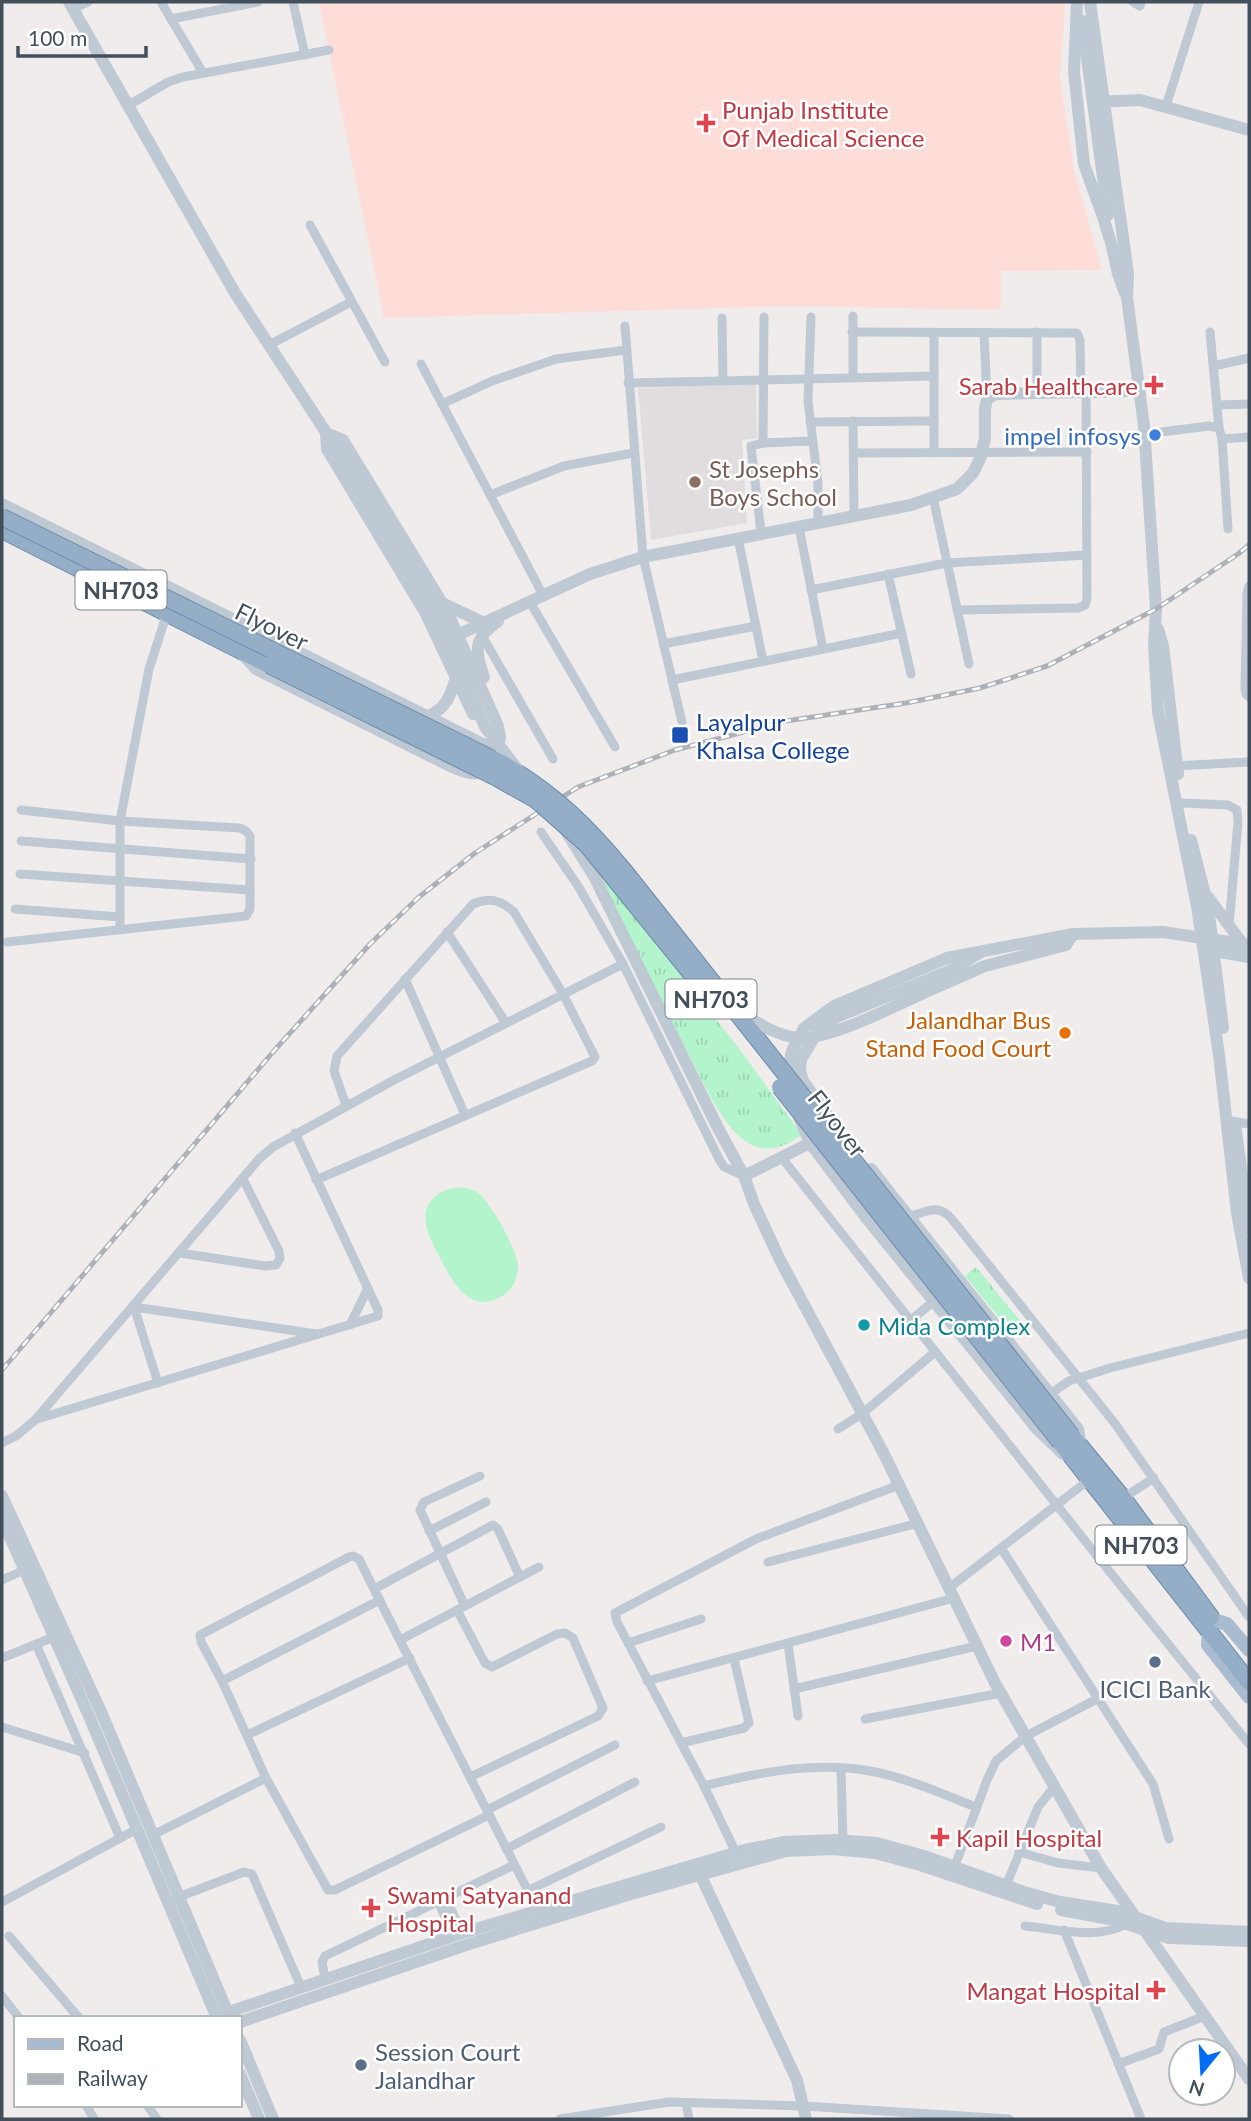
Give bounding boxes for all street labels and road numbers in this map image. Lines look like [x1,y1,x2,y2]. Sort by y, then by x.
road number: NH703 [76,570,166,610]
street label: Flyover [231,596,314,656]
road number: NH703 [666,980,756,1018]
street label: Flyover [803,1083,874,1163]
road number: NH703 [1096,1526,1186,1564]

